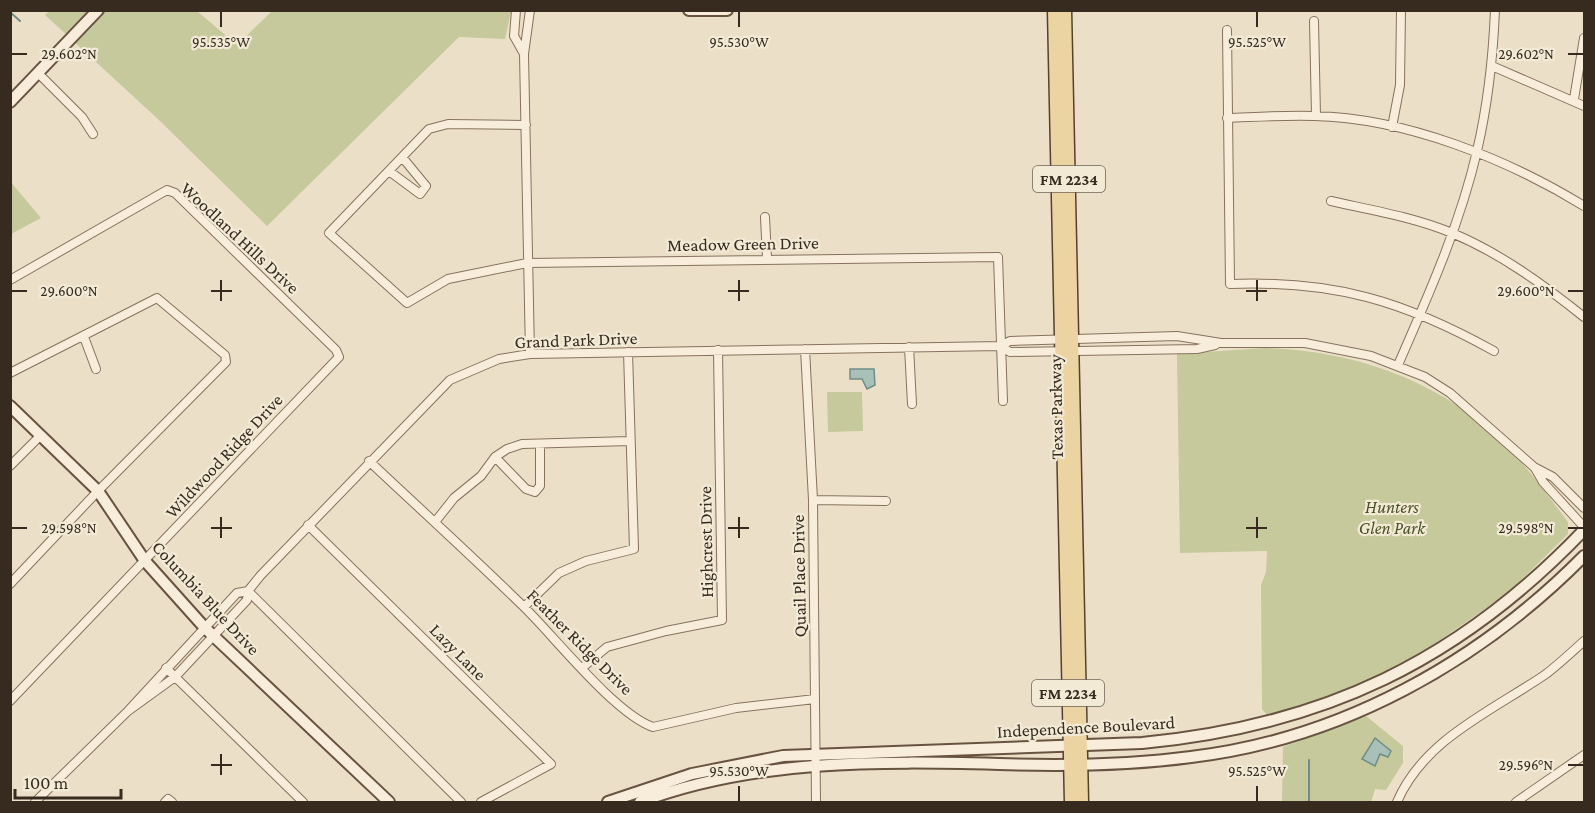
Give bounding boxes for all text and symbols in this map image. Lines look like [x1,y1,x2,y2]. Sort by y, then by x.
text: 95.535°W [192,34,250,50]
text: 95.530°W [709,34,769,50]
text: 95.525°W [1228,34,1286,50]
text: 29.602°N [41,46,97,62]
text: 29.602°N [1498,46,1554,62]
road number: FM 2234 [1033,166,1105,192]
street label: Woodland Hills Drive [177,178,303,298]
street label: Meadow Green Drive [667,233,819,255]
text: 29.600°N [40,283,98,299]
text: 29.600°N [1497,283,1555,299]
street label: Grand Park Drive [514,328,638,352]
street label: Texas Parkway [1045,354,1067,460]
street label: Wildwood Ridge Drive [161,390,287,522]
street label: Highcrest Drive [695,486,717,598]
park label: Hunters Glen Park [1359,497,1426,538]
street label: Quail Place Drive [788,514,810,638]
text: 29.598°N [41,520,97,536]
text: 29.598°N [1498,520,1554,536]
street label: Columbia Blue Drive [148,537,264,659]
street label: Feather Ridge Drive [523,585,637,699]
street label: Lazy Lane [426,620,490,684]
road number: FM 2234 [1032,680,1104,706]
street label: Independence Boulevard [997,712,1176,742]
text: 29.596°N [1499,757,1553,773]
scale bar [15,762,122,800]
text: 95.530°W [709,763,769,779]
text: 95.525°W [1228,763,1286,779]
text: 100 m [24,773,69,793]

